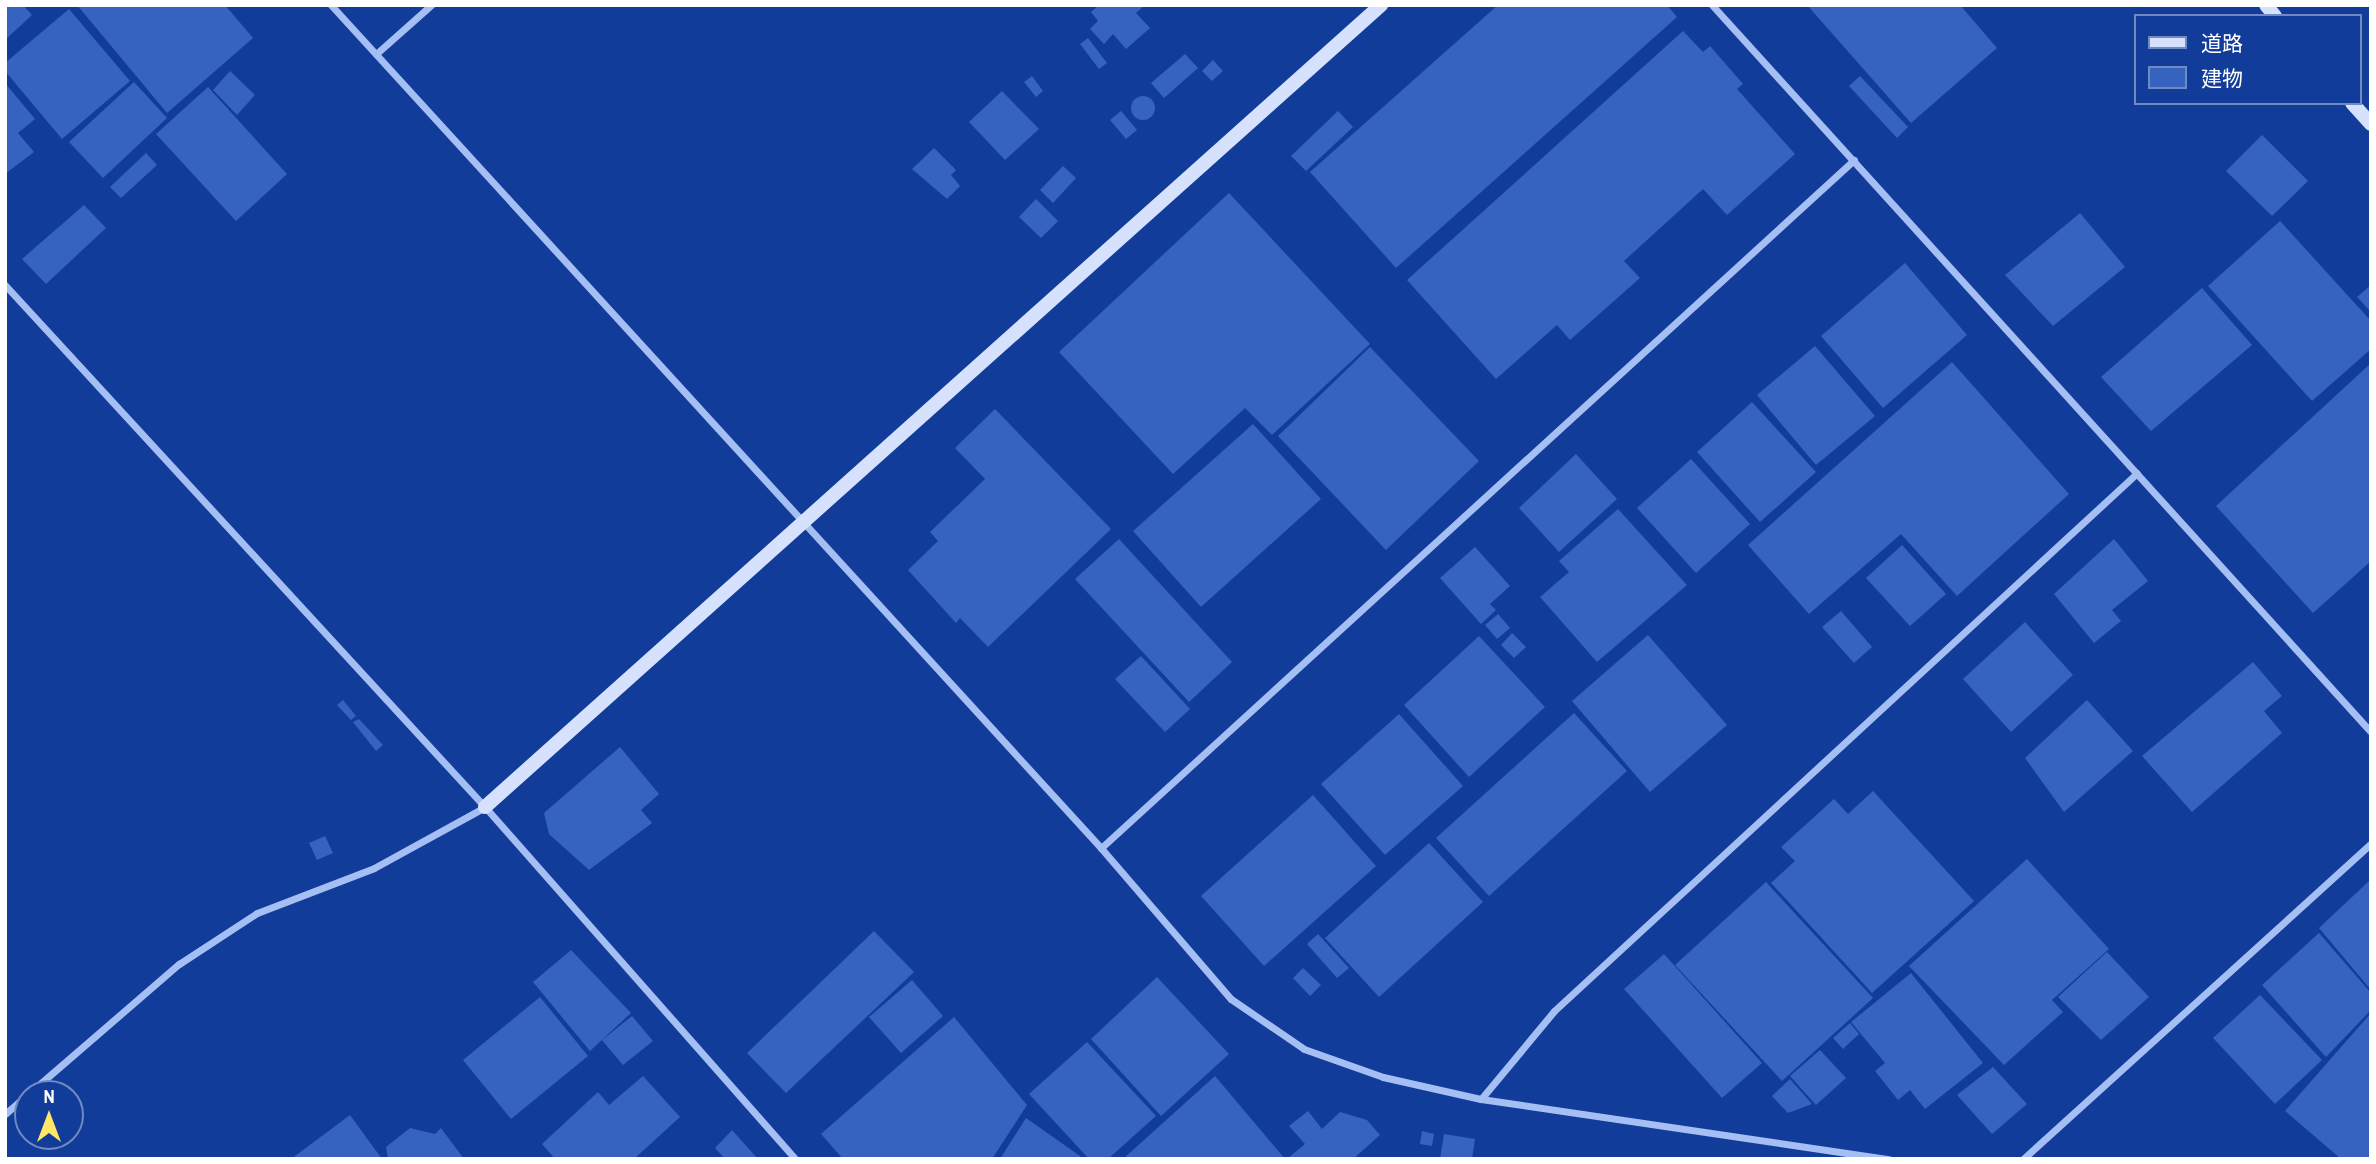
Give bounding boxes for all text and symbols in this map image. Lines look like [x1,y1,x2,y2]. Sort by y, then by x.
legend [2134,14,2362,105]
text: 道路 [2201,29,2243,58]
text: 建物 [2201,64,2243,93]
north arrow [14,1080,84,1150]
text: N [43,1083,55,1109]

